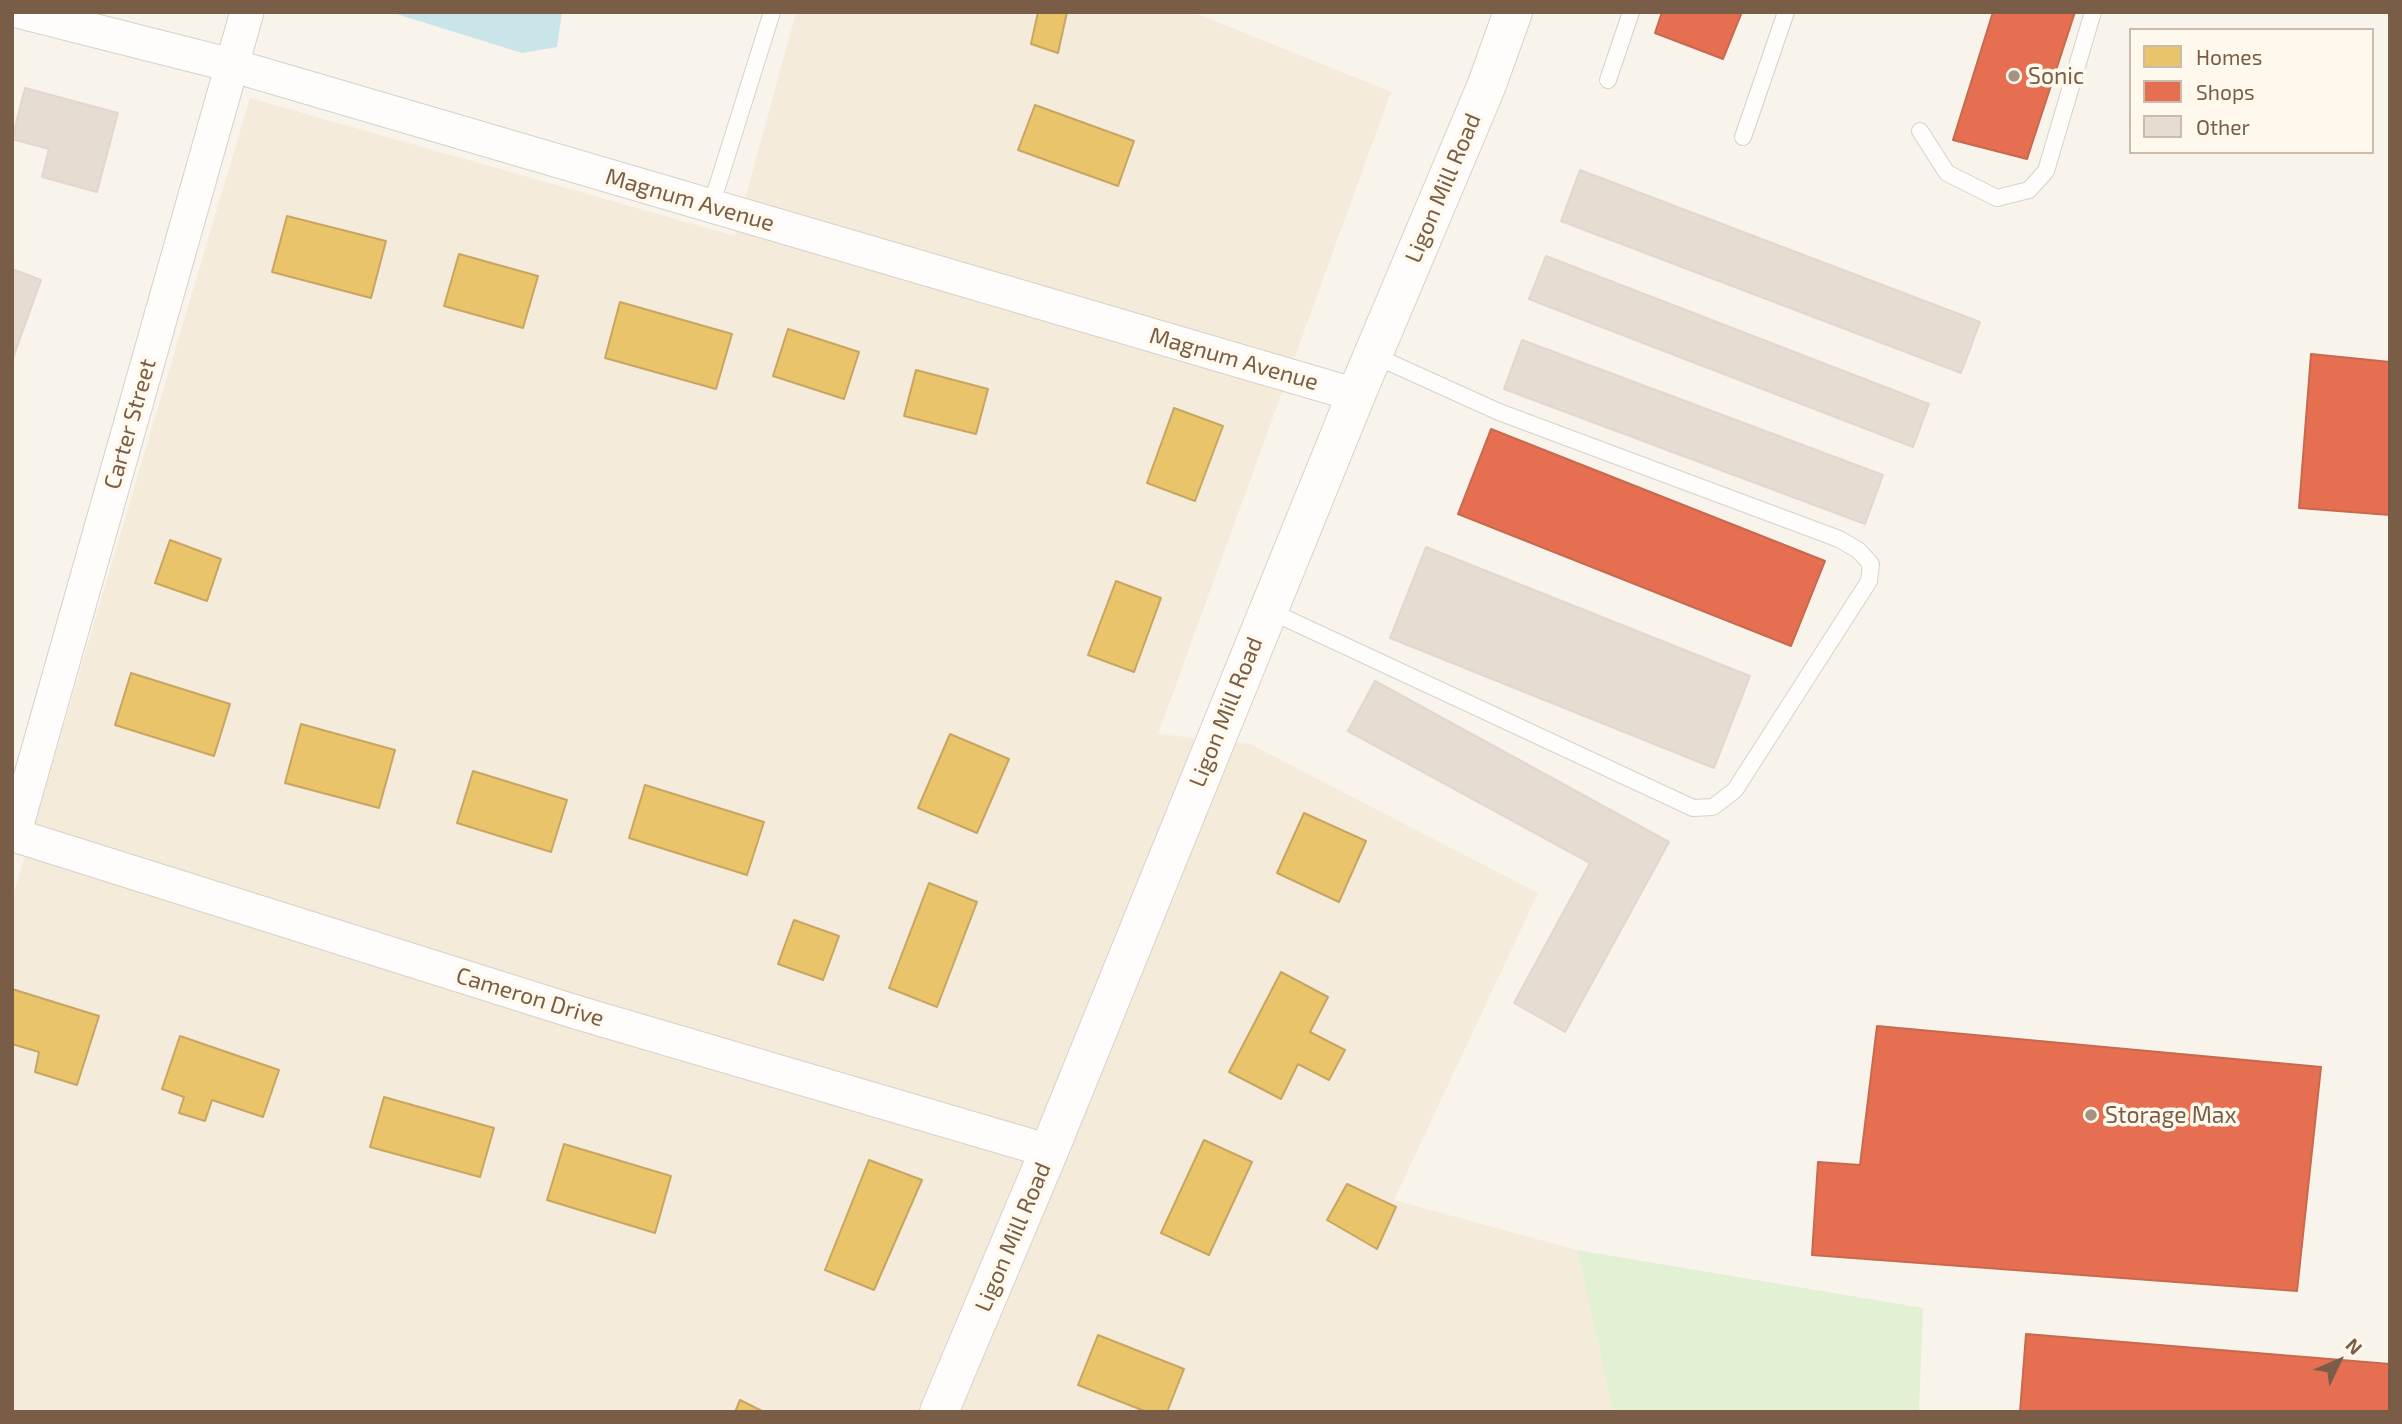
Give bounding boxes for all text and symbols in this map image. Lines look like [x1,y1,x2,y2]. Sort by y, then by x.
legend [2129,28,2374,154]
text: Homes [2196,44,2262,69]
place label: Sonic [2028,62,2084,90]
marker: Sonic [2006,68,2022,84]
text: Shops [2196,79,2255,104]
street label: Ligon Mill Road [1399,109,1487,267]
text: Other [2196,114,2250,139]
street label: Magnum Avenue [602,163,778,237]
street label: Magnum Avenue [1146,322,1322,396]
street label: Carter Street [98,356,162,492]
street label: Ligon Mill Road [1183,633,1269,791]
street label: Cameron Drive [453,961,607,1033]
place label: Storage Max [2105,1101,2237,1129]
marker: Storage Max [2083,1107,2099,1123]
street label: Ligon Mill Road [969,1158,1057,1316]
north arrow [2304,1326,2374,1396]
text: N [2341,1333,2368,1359]

